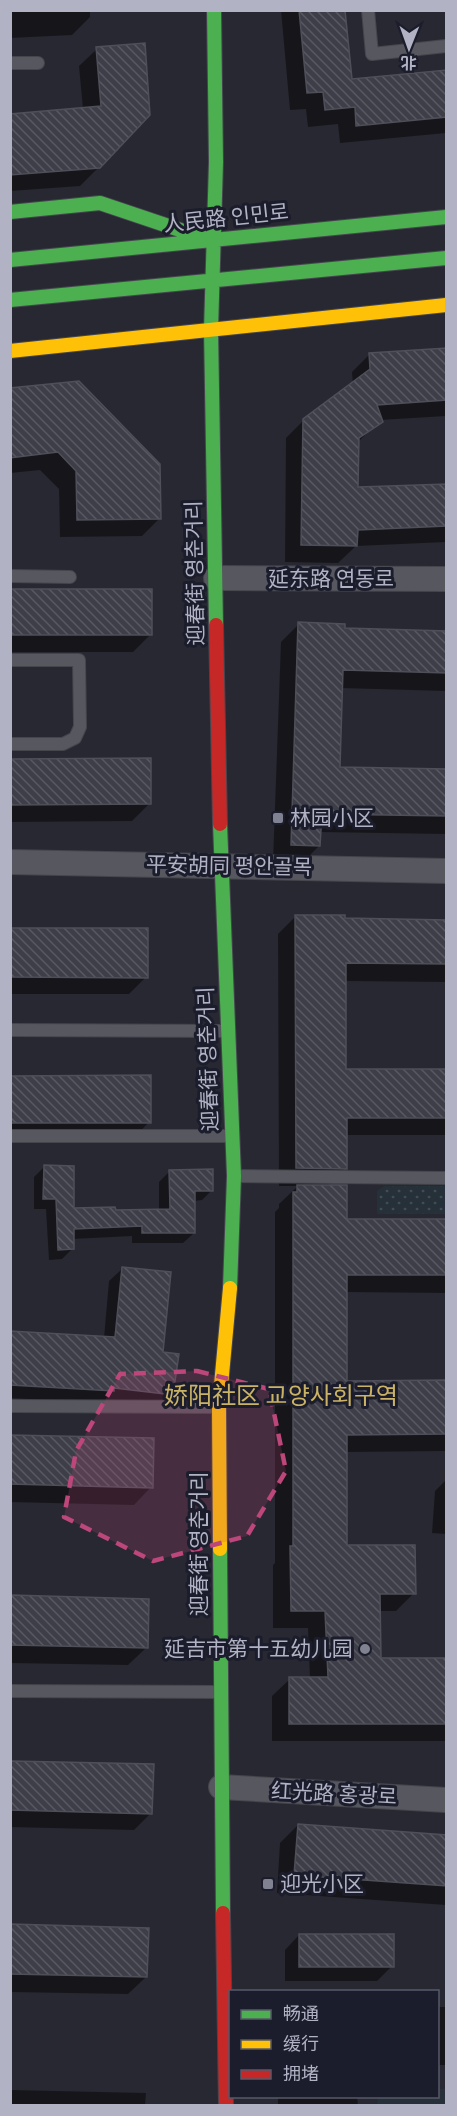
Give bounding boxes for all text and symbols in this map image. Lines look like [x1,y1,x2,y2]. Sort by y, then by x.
north arrow [379,18,439,78]
text: 北 [401,53,417,72]
street label: 人民路 인민로 [162,198,290,238]
street label: 迎春街 영춘거리 [181,500,209,646]
street label: 延东路 연동로 [268,566,394,592]
place label: 林园小区 [290,805,374,831]
marker: 林园小区 [271,811,285,825]
street label: 平安胡同 평안골목 [146,852,312,880]
street label: 迎春街 영춘거리 [192,986,224,1132]
district label: 娇阳社区 교양사회구역 [164,1382,398,1410]
street label: 迎春街 영춘거리 [186,1471,212,1617]
place label: 延吉市第十五幼儿园 [164,1636,353,1662]
marker: 延吉市第十五幼儿园 [358,1642,372,1656]
street label: 红光路 홍광로 [270,1778,398,1810]
place label: 迎光小区 [280,1871,364,1897]
marker: 迎光小区 [261,1877,275,1891]
legend [229,1990,439,2098]
text: 畅通 [283,2003,319,2025]
text: 缓行 [283,2033,319,2055]
text: 拥堵 [283,2063,319,2085]

